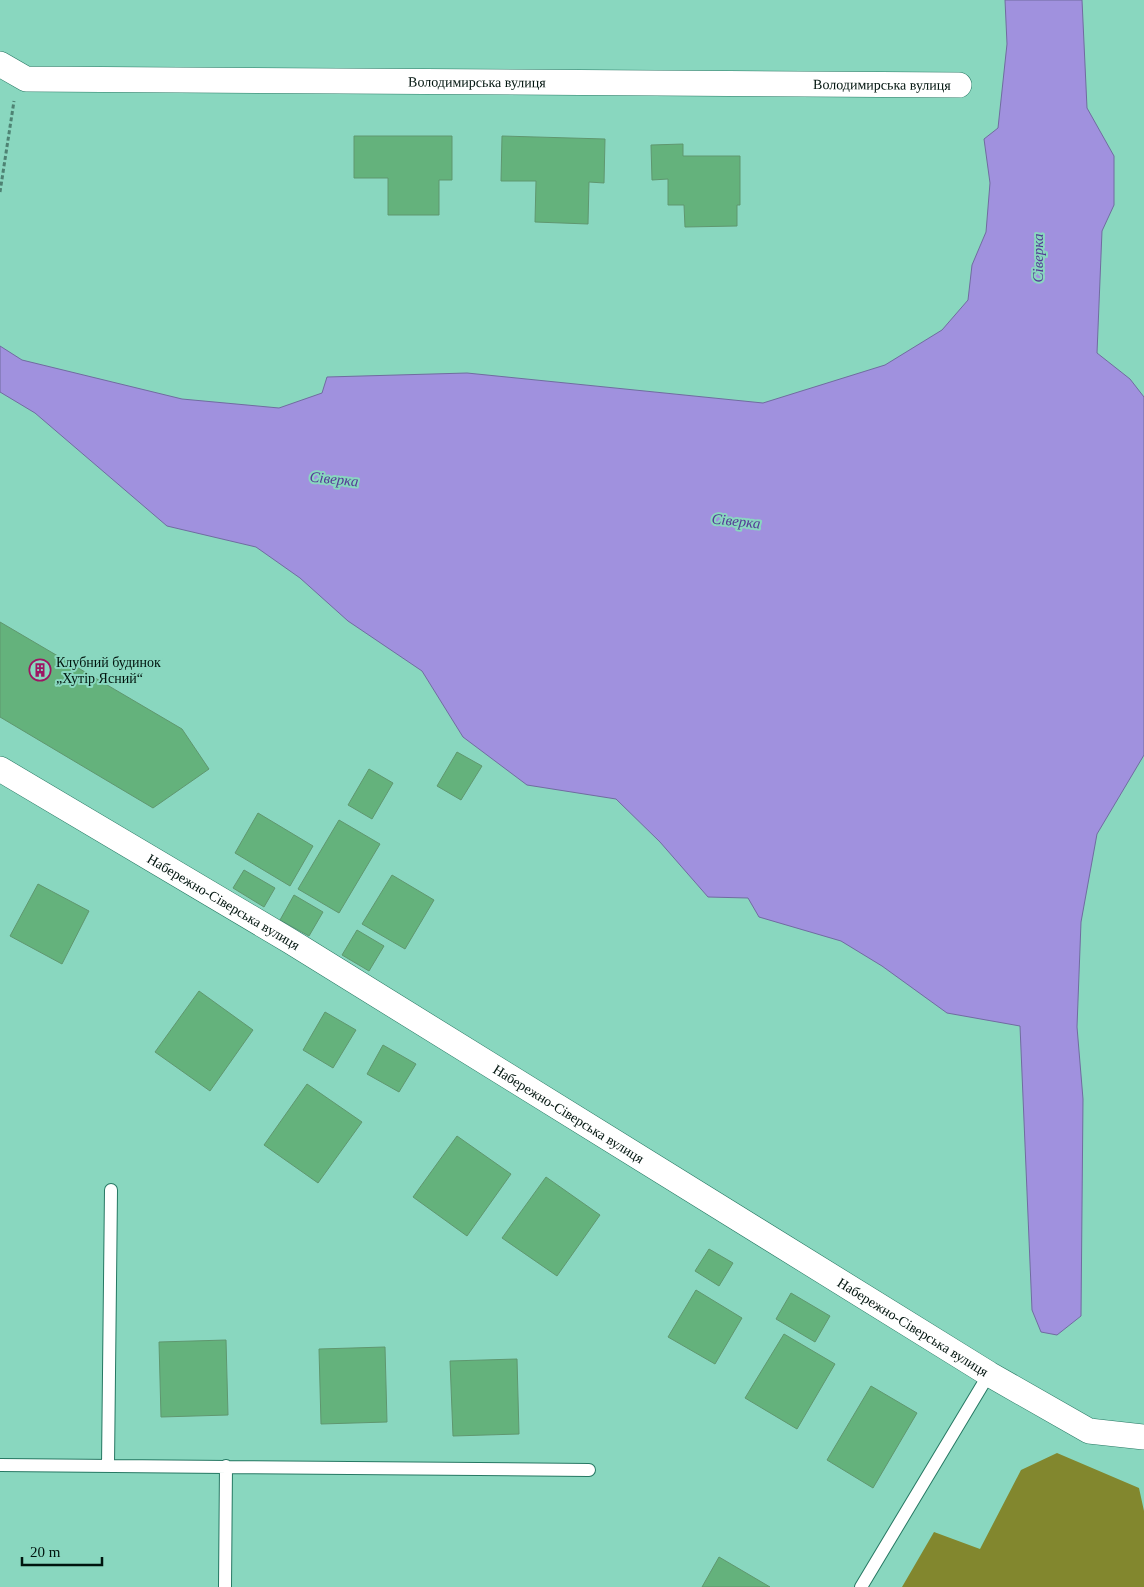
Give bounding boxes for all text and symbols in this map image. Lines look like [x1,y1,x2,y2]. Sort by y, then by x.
street label: Володимирська вулиця [408,74,546,90]
street label: Володимирська вулиця [813,77,951,93]
water label: Сіверка [1030,234,1046,282]
water label: Сіверка [309,468,359,490]
water label: Сіверка [711,510,761,532]
place label: Клубний будинок „Хутір Ясний“ [56,655,161,686]
building icon: Клубний будинок „Хутір Ясний“ [28,658,52,682]
street label: Набережно-Сіверська вулиця [145,851,303,953]
street label: Набережно-Сіверська вулиця [490,1062,647,1167]
street label: Набережно-Сіверська вулиця [835,1275,991,1380]
scale bar [22,1534,102,1566]
text: 20 m [30,1544,61,1560]

